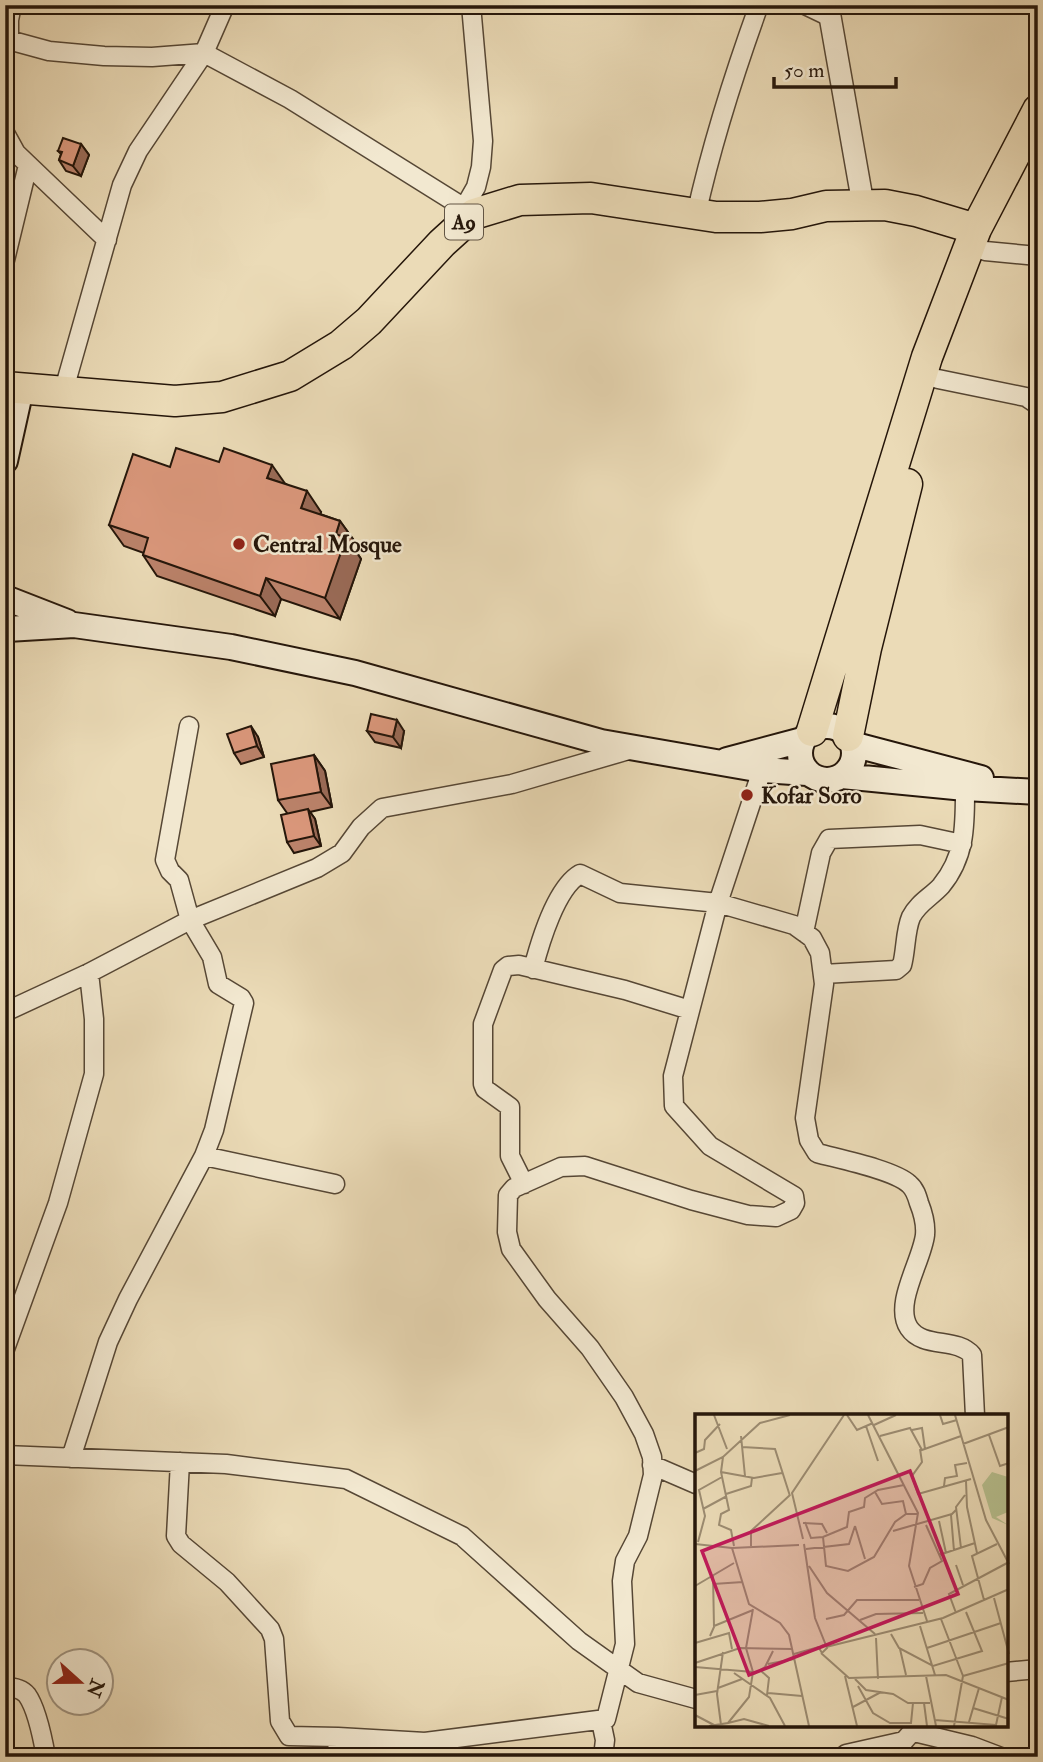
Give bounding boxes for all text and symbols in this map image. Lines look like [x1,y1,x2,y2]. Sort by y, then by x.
scale bar [774,46,896,90]
text: 50 m [784,57,825,84]
road number: A9 [445,204,483,240]
place label: Central Mosque [253,530,402,560]
marker: Central Mosque [231,536,247,552]
place label: Kofar Soro [761,781,862,810]
marker: Kofar Soro [739,787,755,803]
inset map [695,1414,1008,1727]
north arrow [46,1646,116,1716]
text: N [80,1675,110,1701]

